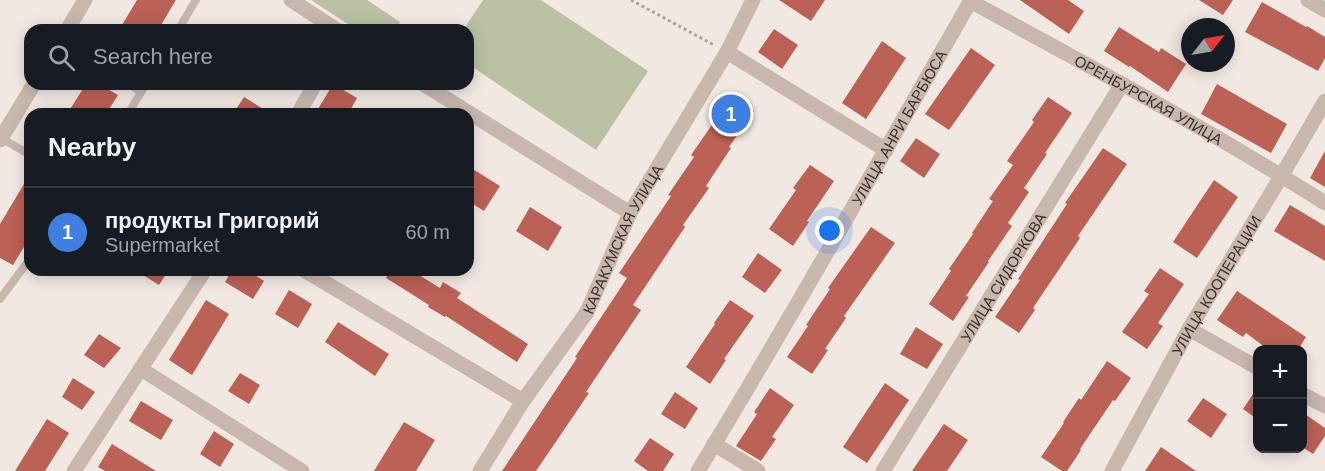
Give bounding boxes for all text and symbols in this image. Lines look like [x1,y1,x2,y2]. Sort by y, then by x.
north arrow [1181,18,1235,72]
search box [24,24,474,90]
icon: search [45,41,78,74]
text: Search here [93,44,213,69]
street label: УЛИЦА АНРИ БАРБЮСА [848,47,949,208]
street label: ОРЕНБУРСКАЯ УЛИЦА [1072,51,1226,148]
pin: 1 [712,92,750,136]
text: Nearby [48,132,136,162]
street label: КАРАКУМСКАЯ УЛИЦА [579,161,666,316]
text: продукты Григорий [105,208,319,233]
street label: УЛИЦА СИДОРКОВА [957,209,1049,345]
street label: УЛИЦА КООПЕРАЦИИ [1168,212,1264,358]
your location [815,216,844,245]
text: 1 [62,221,73,243]
text: 60 m [406,221,450,243]
text: Supermarket [105,234,220,256]
map controls [1253,345,1307,453]
button: + [1253,345,1307,399]
button: − [1253,399,1307,453]

